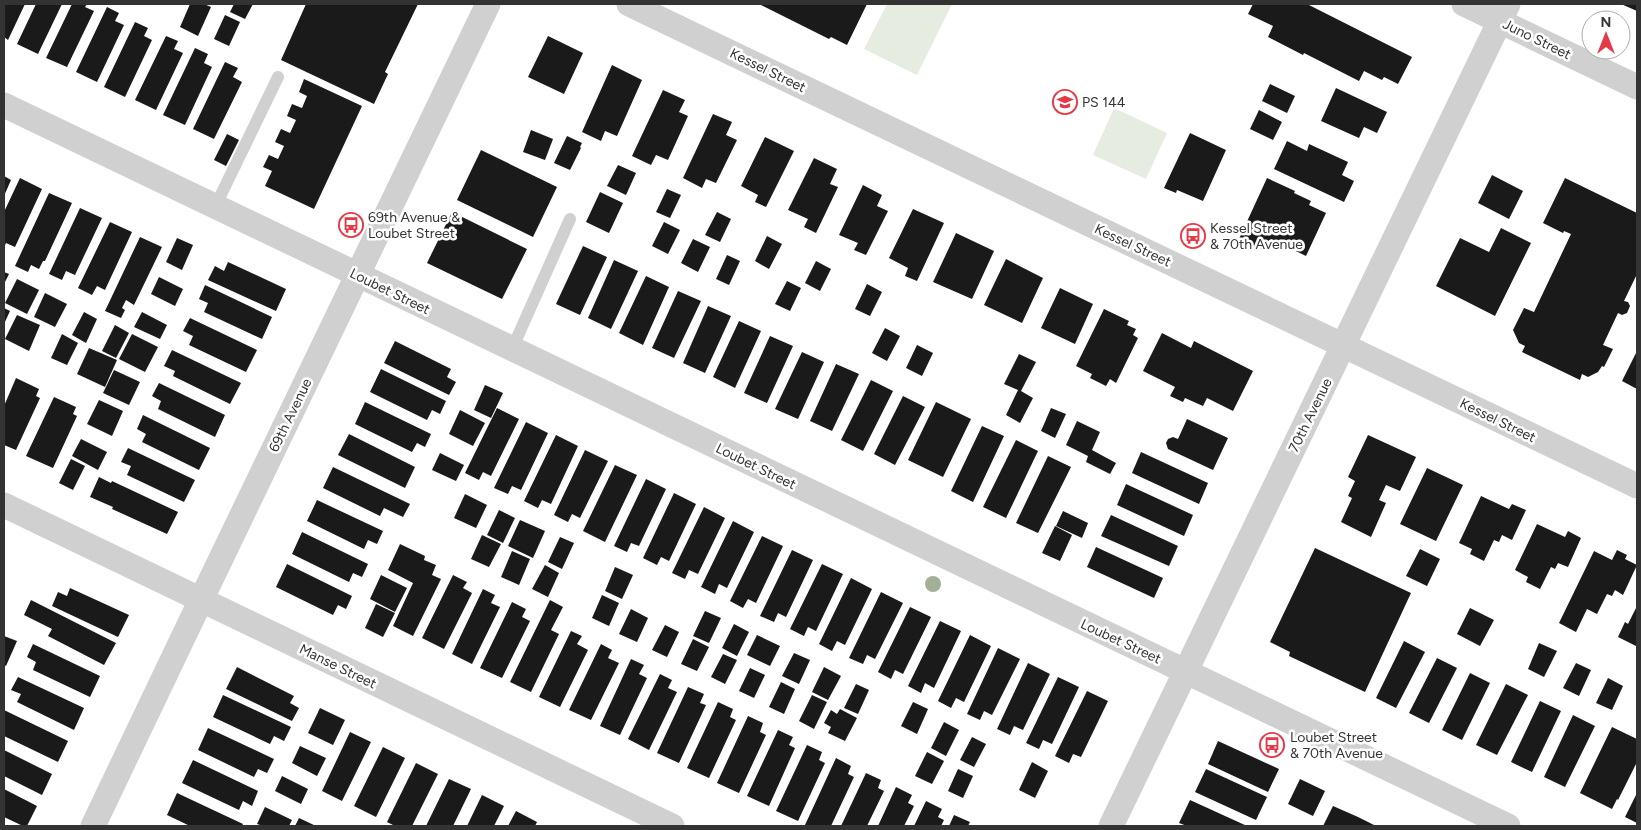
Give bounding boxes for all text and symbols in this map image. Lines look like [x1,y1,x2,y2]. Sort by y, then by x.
north arrow [1581,10,1631,60]
text: N [1601,14,1611,31]
street label: Juno Street [1500,16,1574,63]
street label: Kessel Street [727,45,809,96]
school or university icon: PS 144 [1052,89,1078,115]
place label: PS 144 [1082,94,1126,111]
place label: 69th Avenue & Loubet Street [368,209,460,242]
bus stop icon: 69th Avenue & Loubet Street [338,212,364,238]
street label: Kessel Street [1092,220,1174,271]
place label: Kessel Street & 70th Avenue [1210,220,1303,253]
bus stop icon: Kessel Street & 70th Avenue [1180,223,1206,249]
street label: Loubet Street [347,265,433,318]
street label: 69th Avenue [265,375,316,455]
street label: 70th Avenue [1285,375,1336,455]
street label: Kessel Street [1457,395,1539,446]
street label: Loubet Street [713,440,799,493]
street label: Loubet Street [1078,615,1164,668]
street label: Manse Street [296,640,379,692]
place label: Loubet Street & 70th Avenue [1290,729,1383,762]
bus stop icon: Loubet Street & 70th Avenue [1259,732,1285,758]

